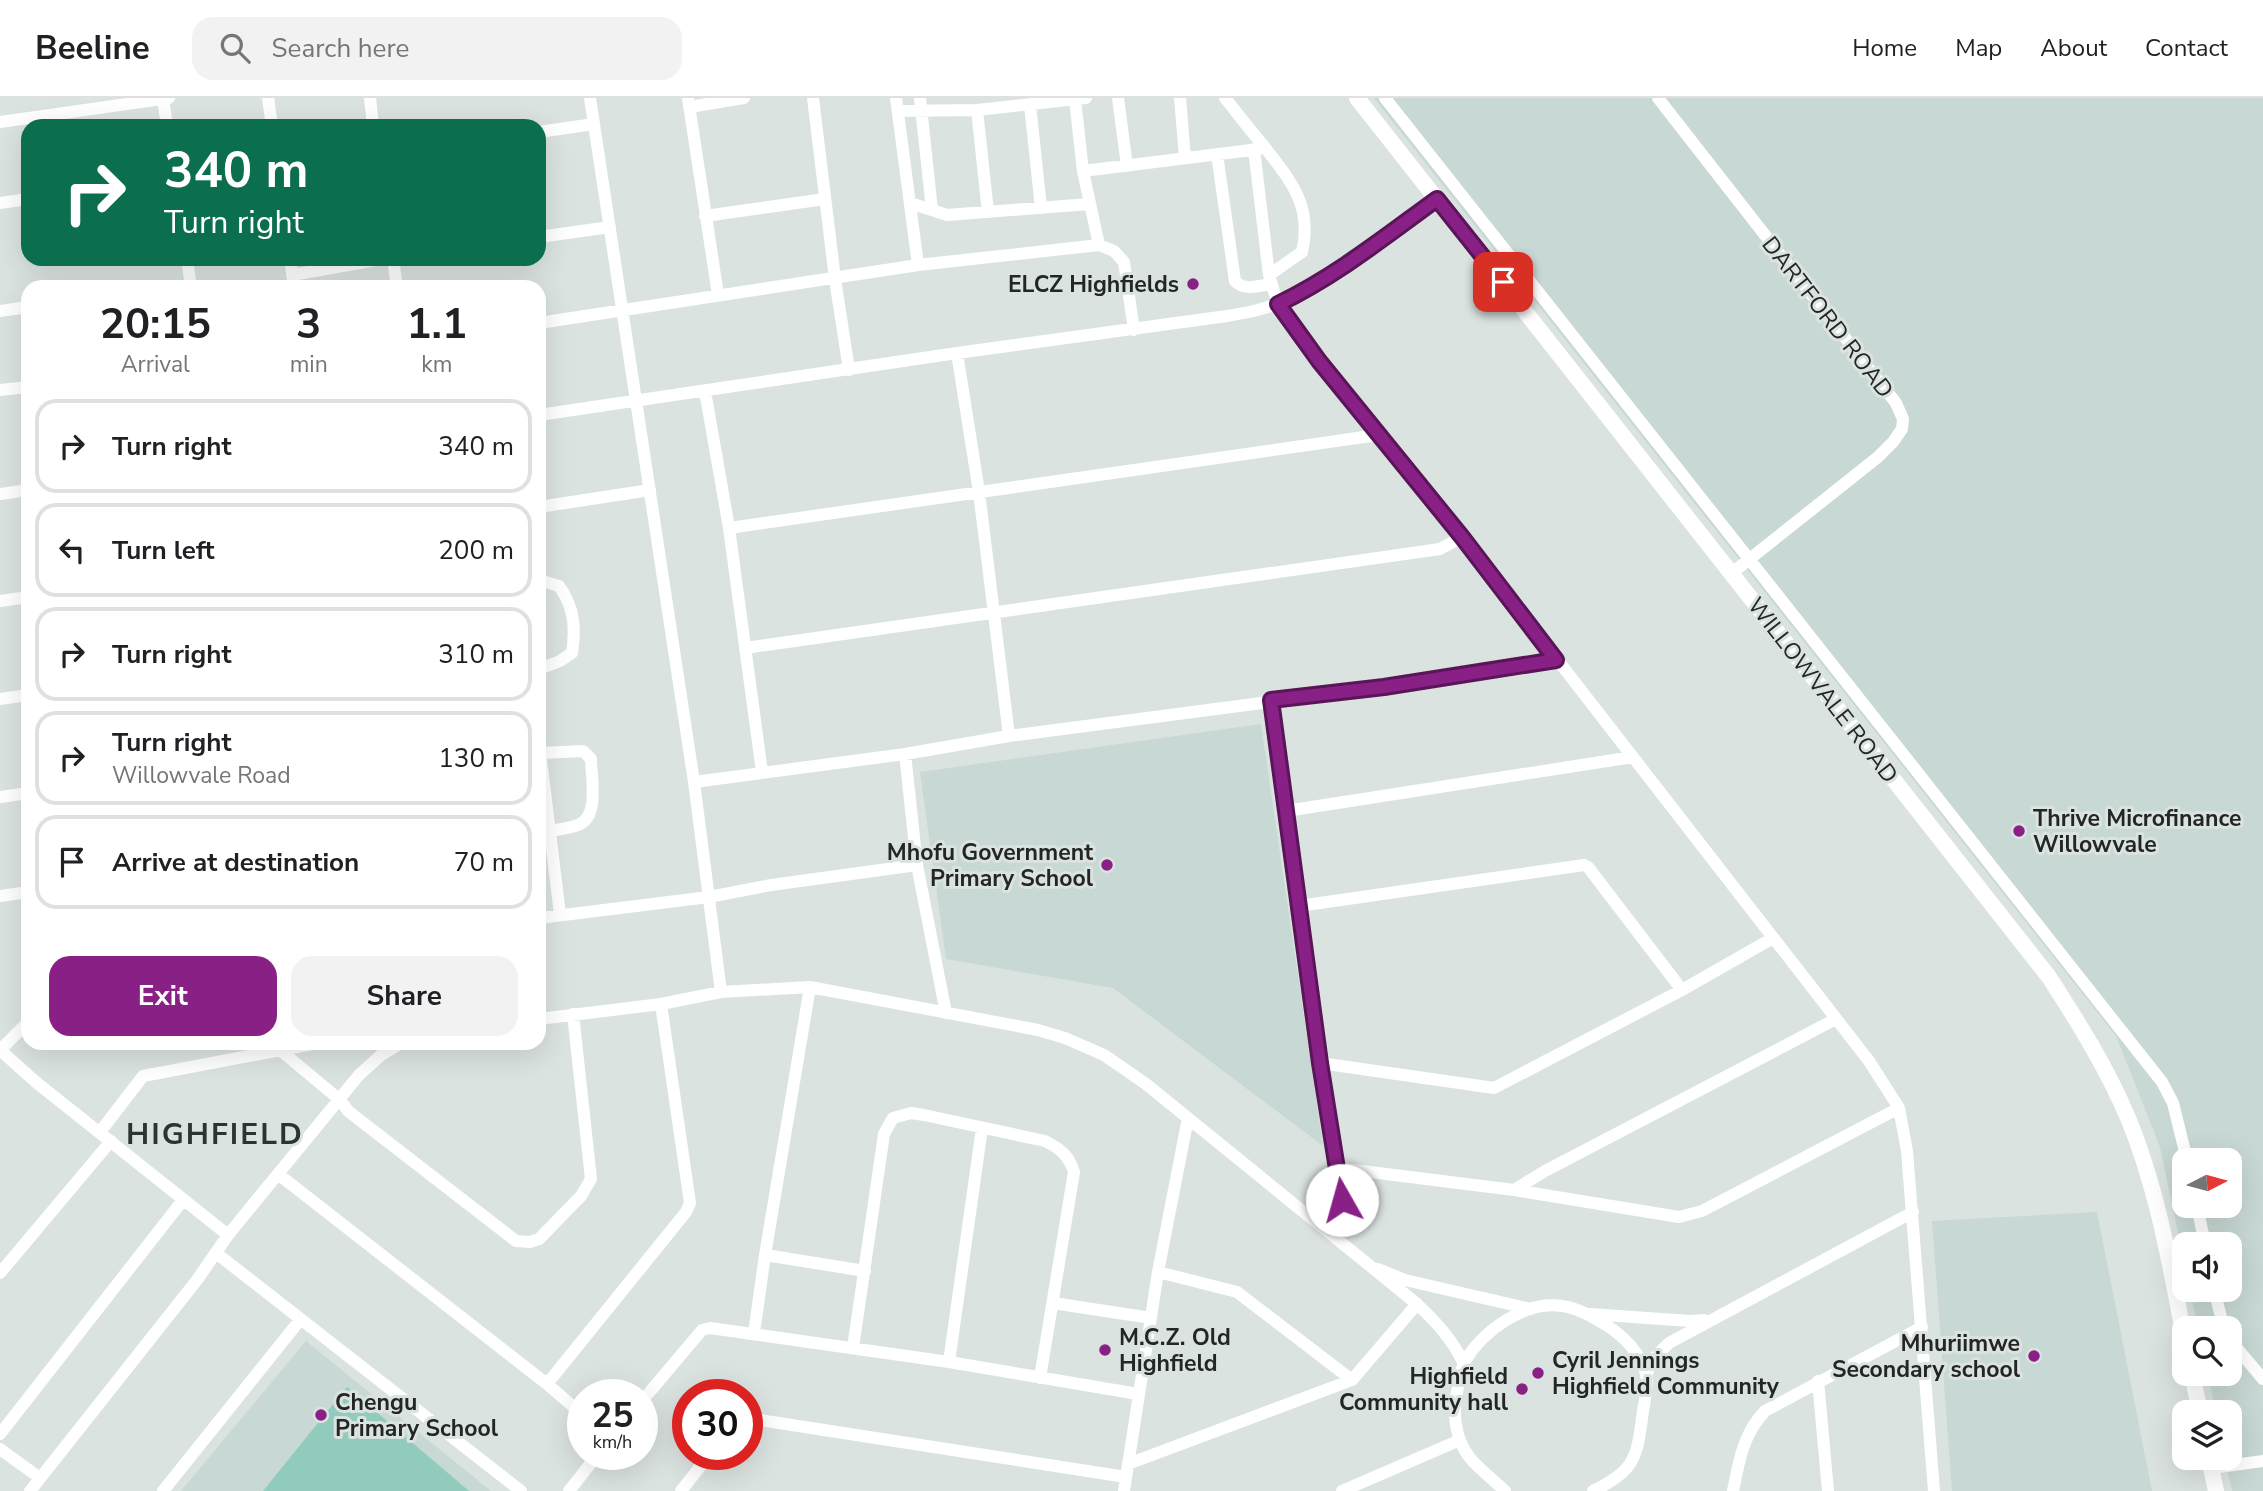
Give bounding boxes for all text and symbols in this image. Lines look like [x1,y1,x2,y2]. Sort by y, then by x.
search box [192,17,682,80]
text: Beeline [35,26,150,71]
icon: search [216,29,254,67]
text: Search here [272,31,409,66]
text: Home [1852,32,1917,64]
text: Map [1955,32,2002,64]
text: About [2040,32,2107,64]
text: Contact [2145,32,2228,64]
text: 340 m [164,137,308,204]
icon: right [49,147,140,238]
text: Turn right [164,201,304,244]
street label: DARTFORD ROAD [1755,230,1900,404]
pin [1473,252,1533,312]
icon: arrive [1484,263,1522,301]
place label: ELCZ Highfields [1008,269,1179,300]
marker: ELCZ Highfields [1185,276,1201,292]
text: 20:15 [100,296,211,353]
text: 3 [296,296,321,353]
text: 1.1 [406,296,467,353]
text: Arrival [121,349,190,380]
text: min [290,349,328,380]
text: km [421,349,452,380]
icon: right [53,427,91,465]
text: Turn right [112,429,231,464]
text: 340 m [438,429,514,464]
icon: left [53,531,91,569]
text: Turn left [112,533,215,568]
text: 200 m [438,533,514,568]
street label: WILLOWVALE ROAD [1740,591,1905,790]
icon: right [53,635,91,673]
text: Turn right [112,637,231,672]
text: 310 m [438,637,514,672]
text: Turn right [112,725,231,760]
icon: right [53,739,91,777]
text: 130 m [438,741,514,776]
text: Willowvale Road [112,760,291,791]
place label: Thrive Microfinance Willowvale [2033,803,2241,860]
marker: Thrive Microfinance Willowvale [2011,823,2027,839]
place label: Mhofu Government Primary School [887,837,1094,894]
icon: arrive [53,843,91,881]
text: Arrive at destination [112,845,359,880]
text: 70 m [454,845,514,880]
marker: Mhofu Government Primary School [1099,857,1115,873]
button: Exit [49,956,277,1036]
button: Share [291,956,518,1036]
district label: HIGHFIELD [126,1114,304,1155]
north arrow [2172,1148,2242,1218]
map controls [2172,1148,2242,1470]
position arrow [1305,1163,1379,1237]
button: sound [2172,1232,2242,1302]
button: search [2172,1316,2242,1386]
place label: M.C.Z. Old Highfield [1119,1322,1231,1379]
place label: Mhuriimwe Secondary school [1832,1328,2021,1385]
marker: M.C.Z. Old Highfield [1097,1342,1113,1358]
place label: Cyril Jennings Highfield Community [1552,1345,1780,1402]
marker: Mhuriimwe Secondary school [2026,1348,2042,1364]
place label: Highfield Community hall [1339,1361,1509,1418]
marker: Cyril Jennings Highfield Community [1530,1365,1546,1381]
speed limit sign: 30 [672,1379,763,1470]
marker: Highfield Community hall [1514,1381,1530,1397]
place label: Chengu Primary School [335,1387,499,1444]
text: 25 [591,1392,634,1439]
button: layers [2172,1400,2242,1470]
marker: Chengu Primary School [313,1407,329,1423]
text: km/h [593,1430,632,1454]

